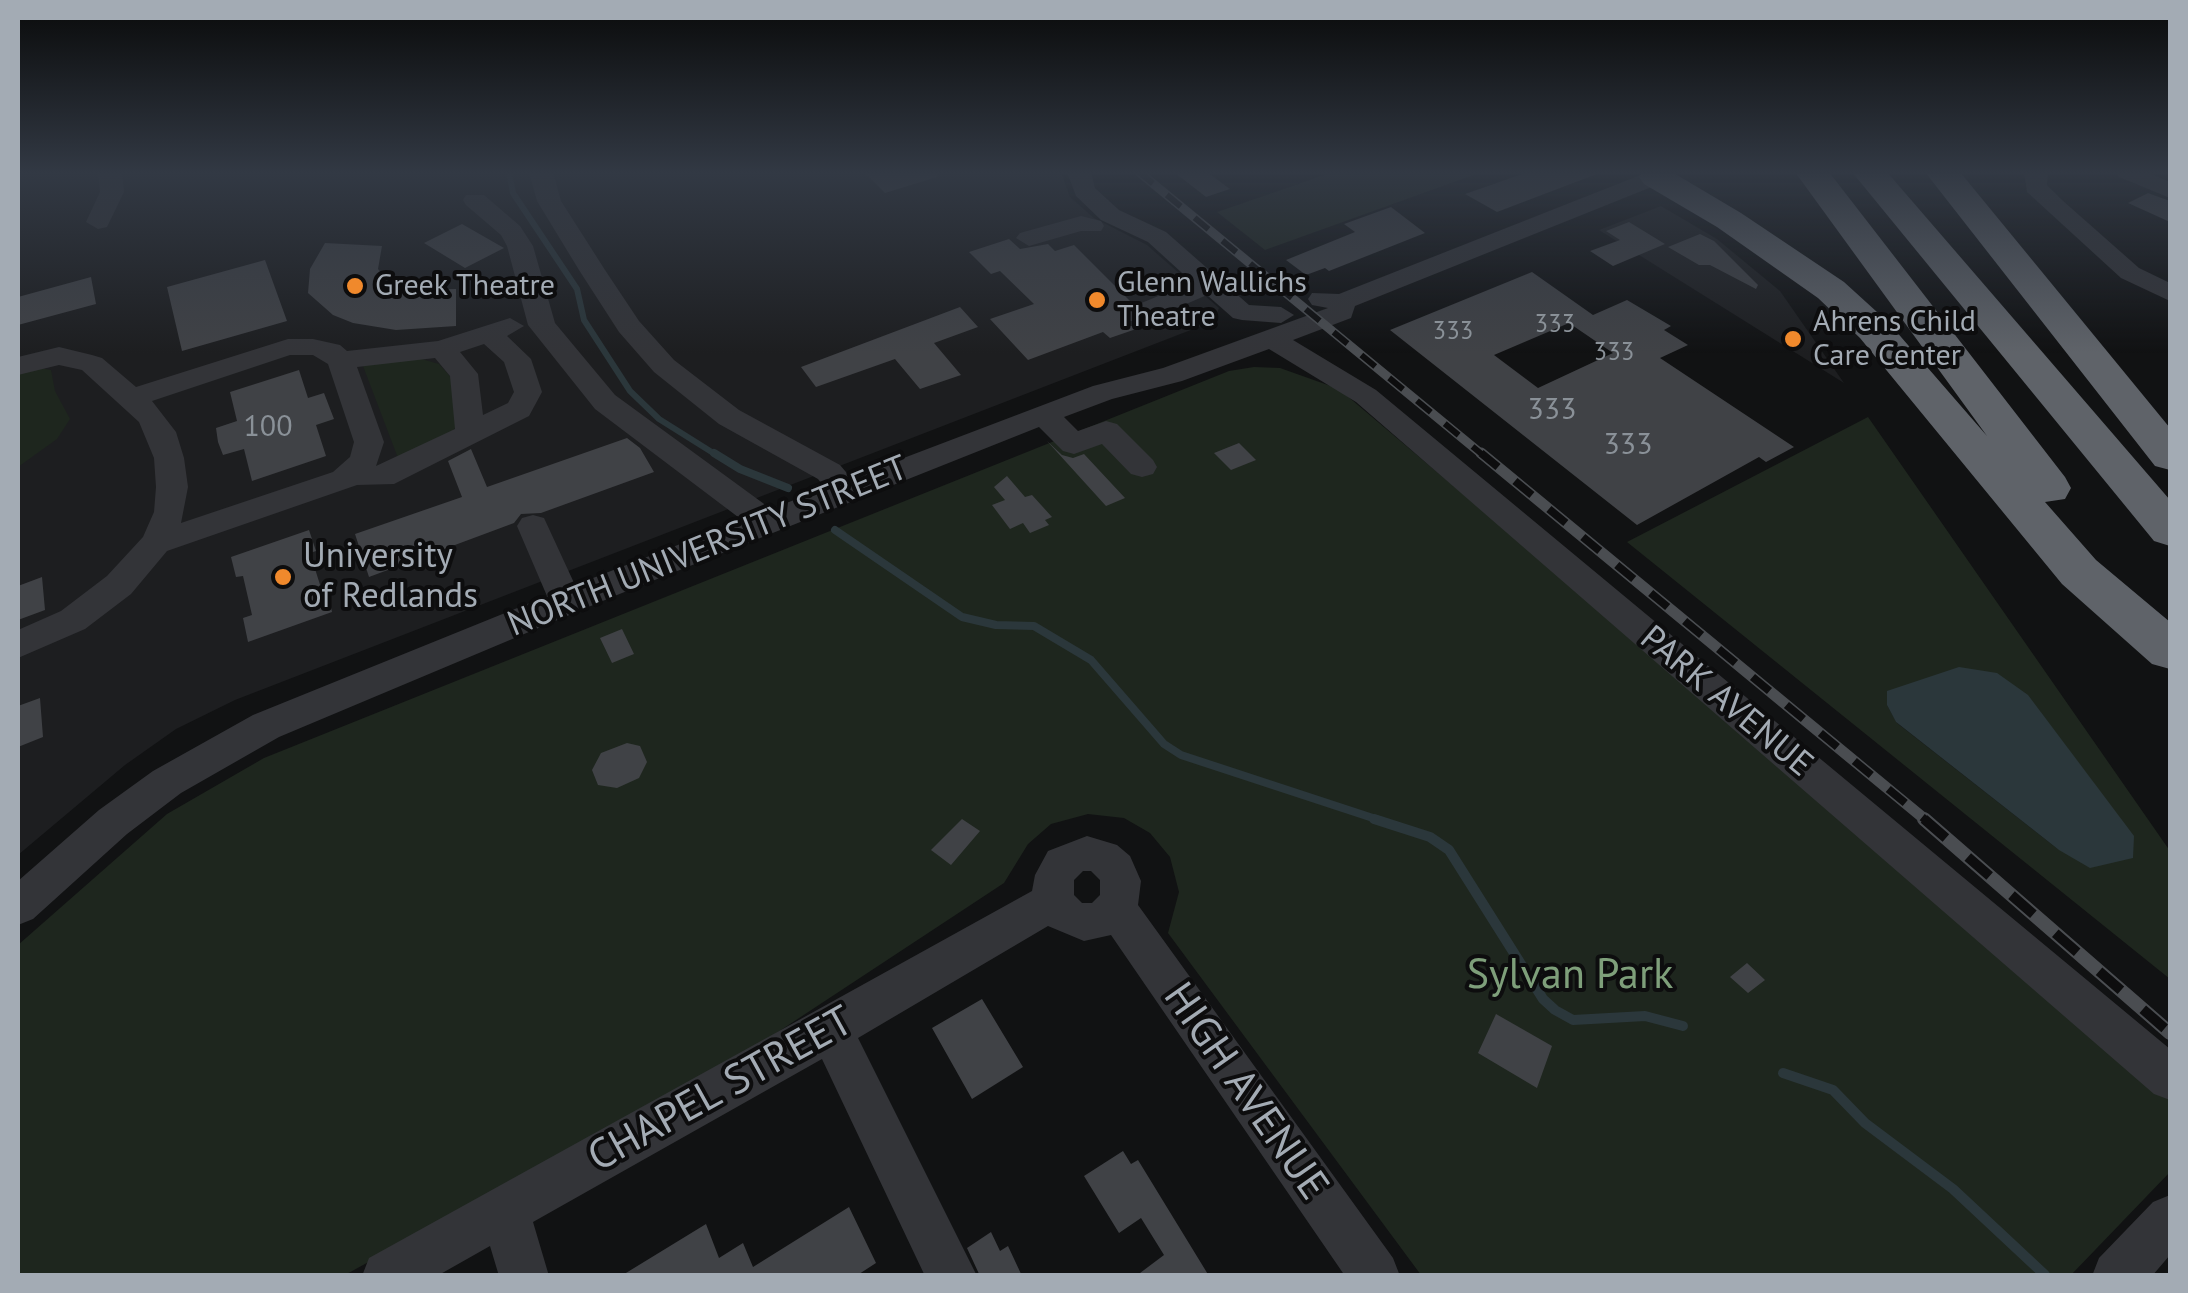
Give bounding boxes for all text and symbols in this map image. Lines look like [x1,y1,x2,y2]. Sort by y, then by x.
place label: Glenn Wallichs Theatre [1117,265,1307,336]
place label: Greek Theatre [375,268,555,304]
marker: Greek Theatre [344,275,366,297]
marker: Glenn Wallichs Theatre [1086,289,1108,311]
place label: Ahrens Child Care Center [1813,304,1976,374]
house number: 333 [1535,310,1575,340]
house number: 333 [1433,317,1473,347]
marker: Ahrens Child Care Center [1782,328,1804,350]
house number: 333 [1594,338,1634,368]
house number: 333 [1527,392,1577,428]
house number: 100 [243,409,293,445]
house number: 333 [1603,427,1653,463]
street label: NORTH UNIVERSITY STREET [502,448,914,646]
place label: University of Redlands [303,536,478,618]
marker: University of Redlands [272,566,294,588]
street label: PARK AVENUE [1631,618,1821,786]
park label: Sylvan Park [1467,951,1673,1001]
street label: HIGH AVENUE [1152,974,1338,1210]
street label: CHAPEL STREET [580,997,862,1183]

